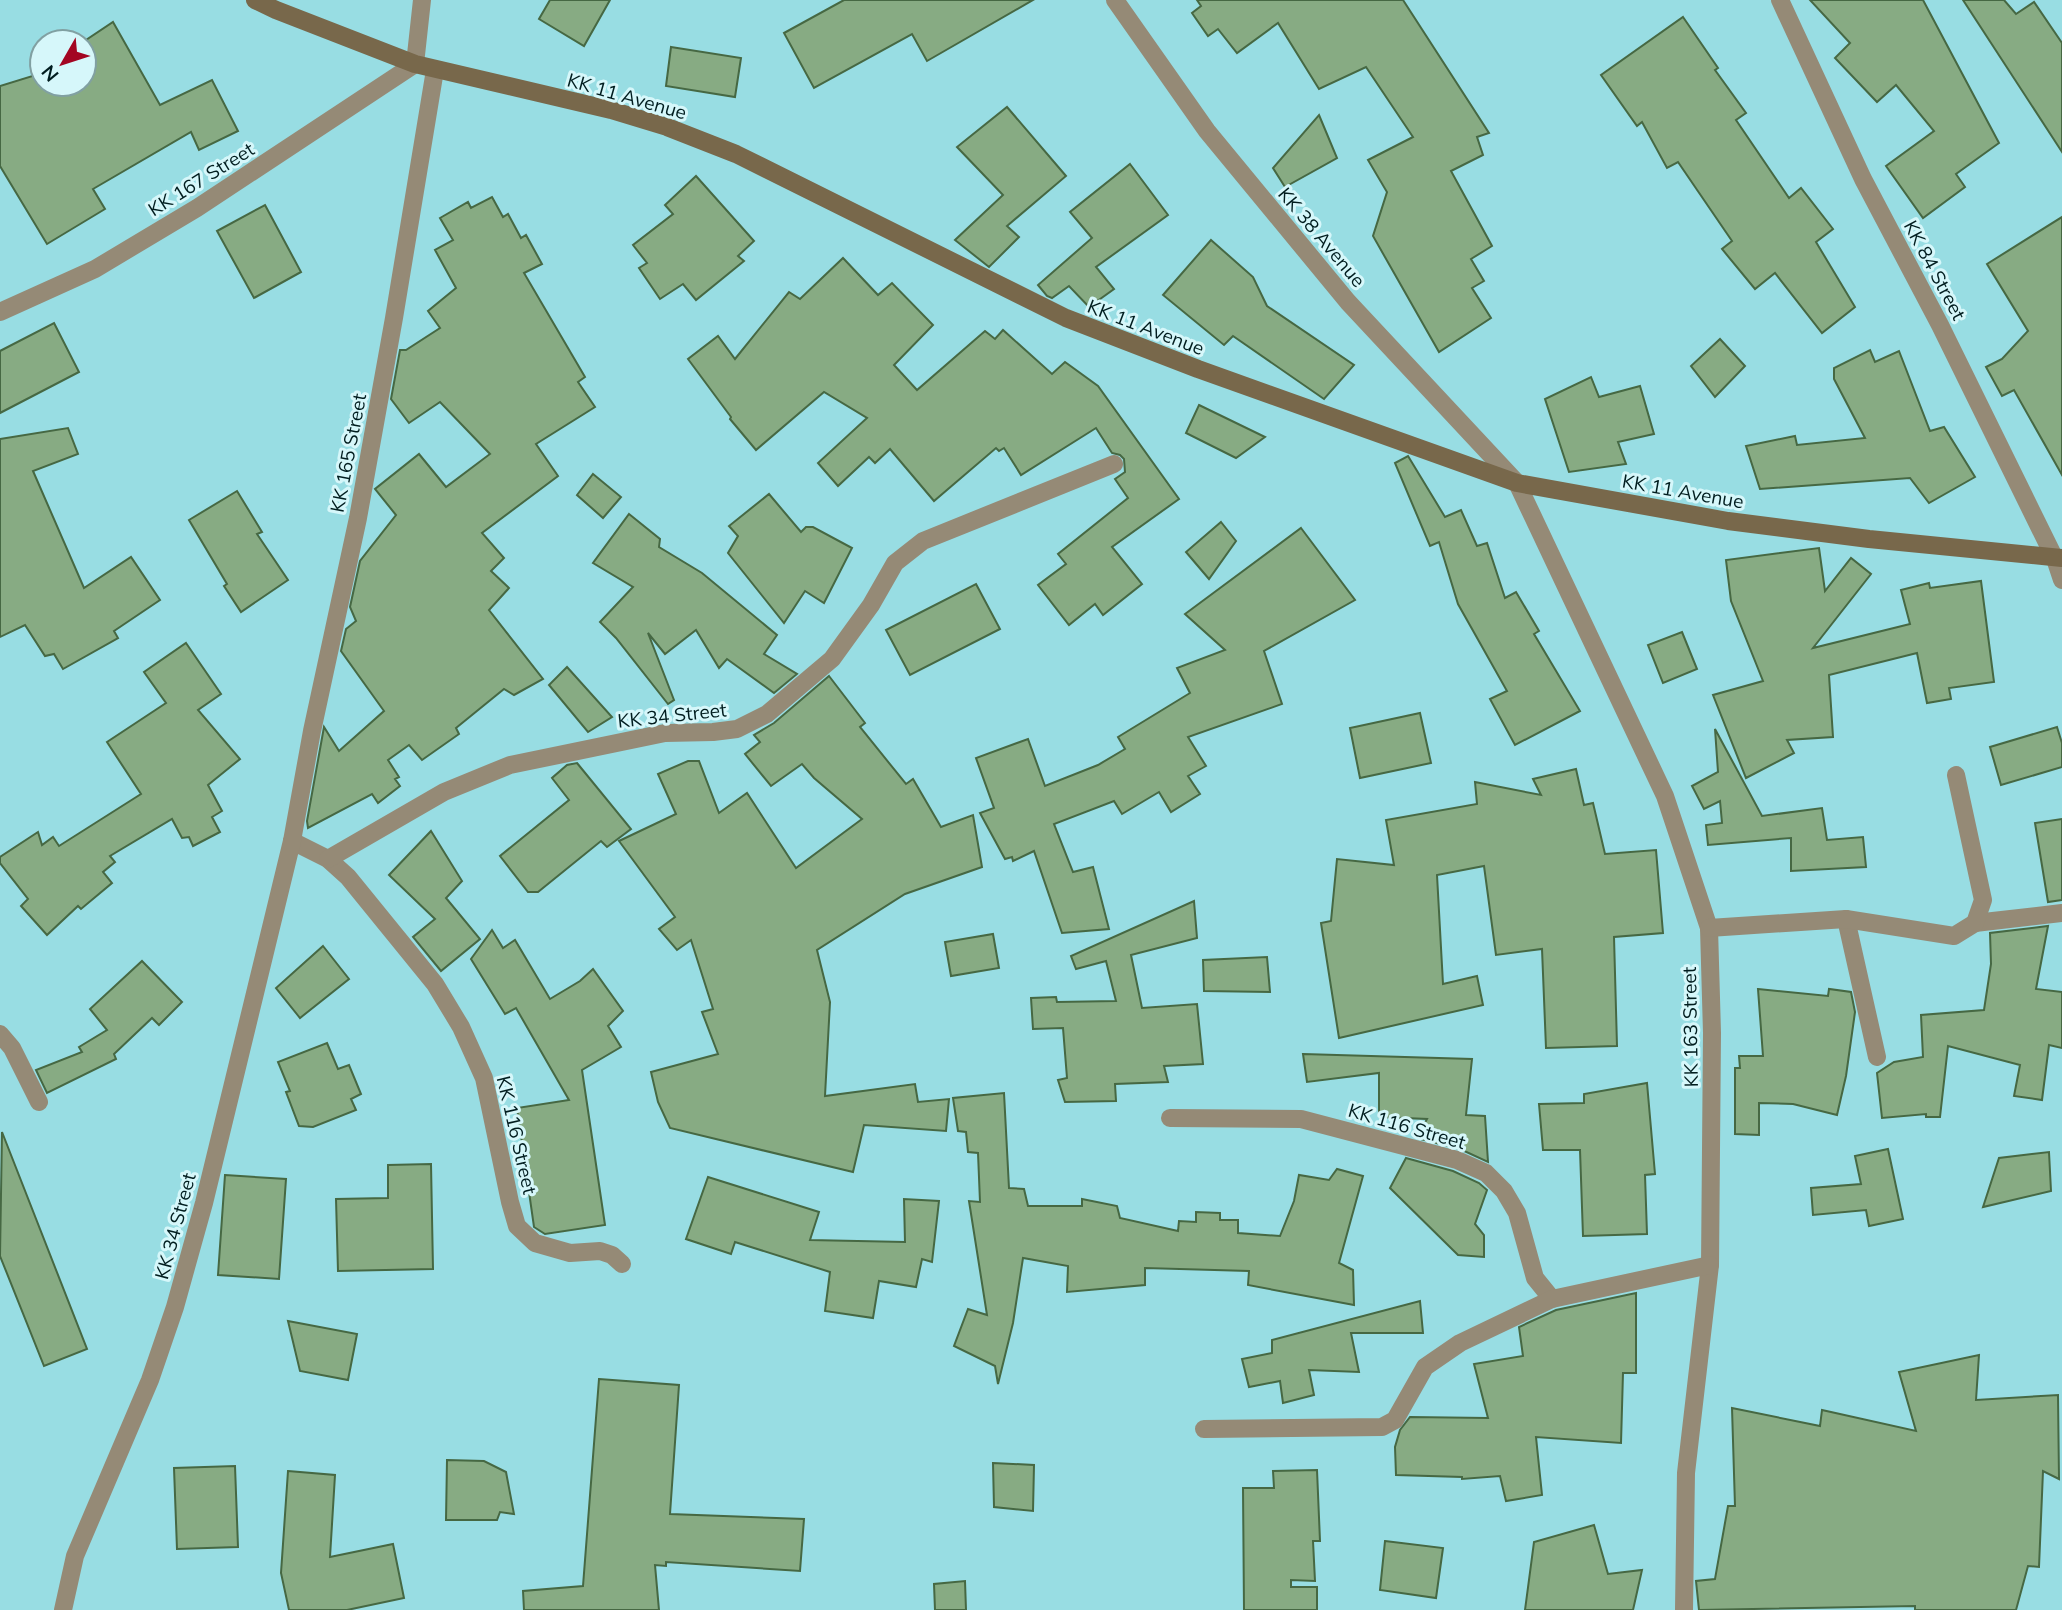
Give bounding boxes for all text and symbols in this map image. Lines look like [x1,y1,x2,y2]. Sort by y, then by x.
north arrow [28,28,98,98]
text: N [36,61,64,87]
street label: KK 11 Avenue [565,68,689,124]
street label: KK 167 Street [143,137,259,221]
street label: KK 38 Avenue [1273,182,1371,292]
street label: KK 84 Street [1899,216,1971,324]
street label: KK 11 Avenue [1084,294,1208,360]
street label: KK 165 Street [325,391,371,515]
street label: KK 11 Avenue [1620,469,1746,513]
street label: KK 34 Street [616,697,728,733]
street label: KK 163 Street [1677,966,1703,1088]
street label: KK 116 Street [492,1073,542,1197]
street label: KK 116 Street [1346,1098,1469,1154]
street label: KK 34 Street [149,1170,201,1282]

